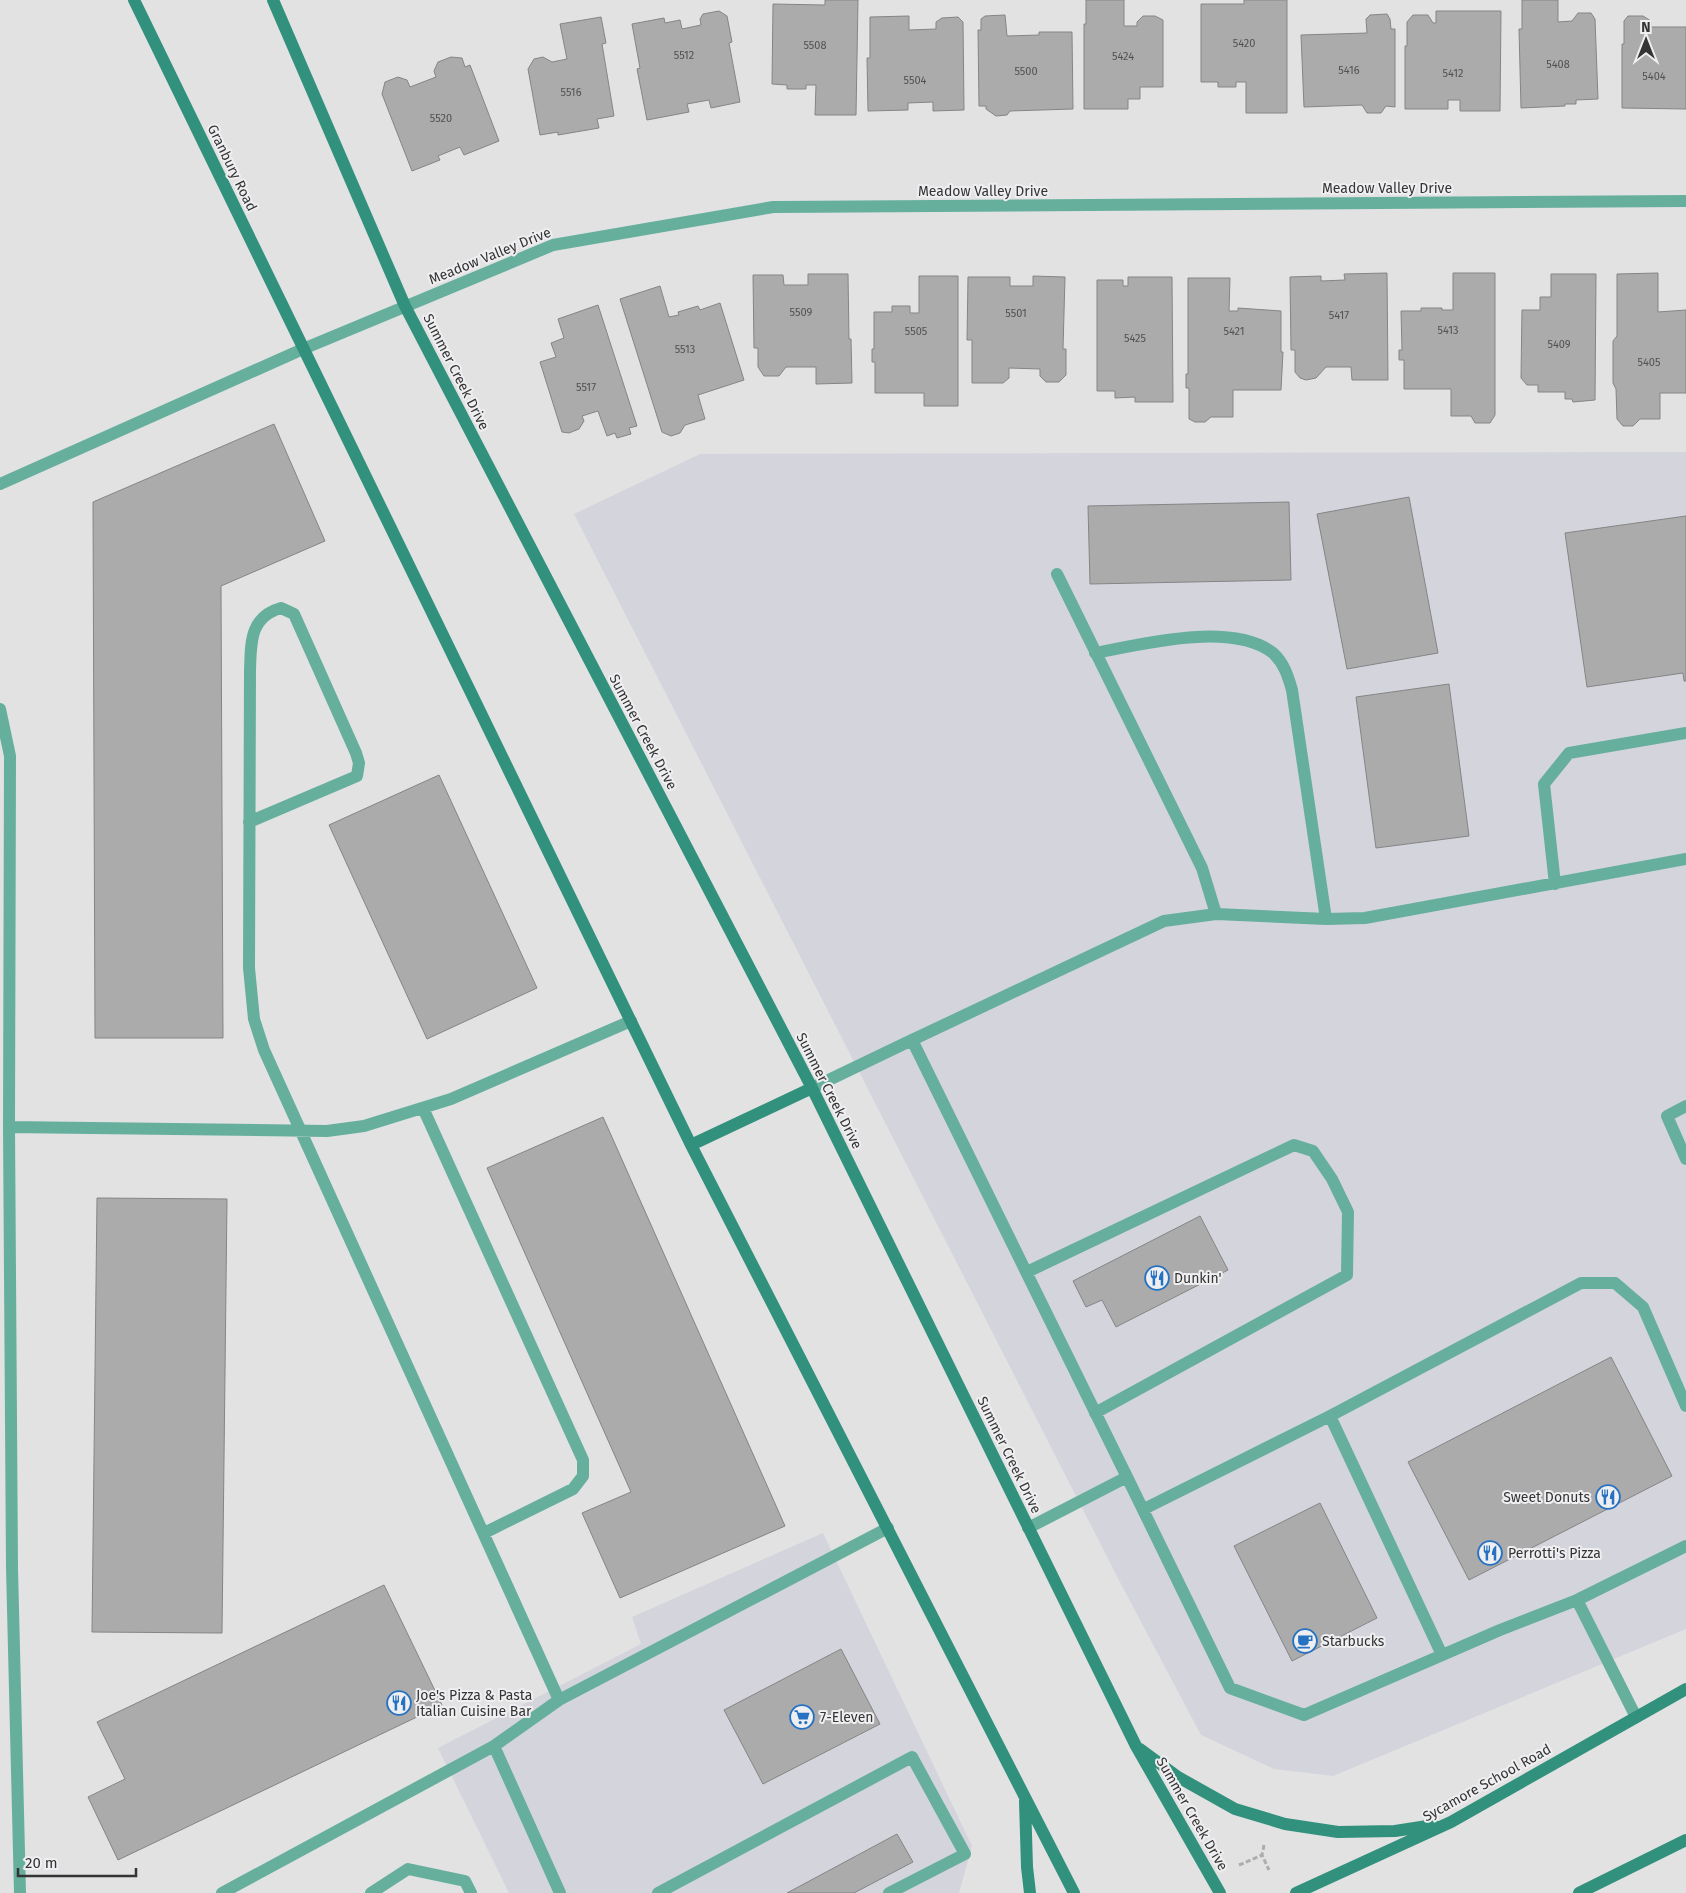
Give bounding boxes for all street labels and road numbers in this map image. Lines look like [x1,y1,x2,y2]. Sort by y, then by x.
street label: Granbury Road [204,122,260,214]
street label: Meadow Valley Drive [1322,180,1452,197]
street label: Meadow Valley Drive [918,183,1048,200]
street label: Meadow Valley Drive [426,224,554,288]
street label: Summer Creek Drive [419,311,493,433]
street label: Summer Creek Drive [605,671,681,793]
street label: Summer Creek Drive [792,1030,866,1152]
street label: Summer Creek Drive [973,1394,1045,1516]
street label: Sycamore School Road [1420,1741,1554,1825]
street label: Summer Creek Drive [1153,1754,1231,1874]

